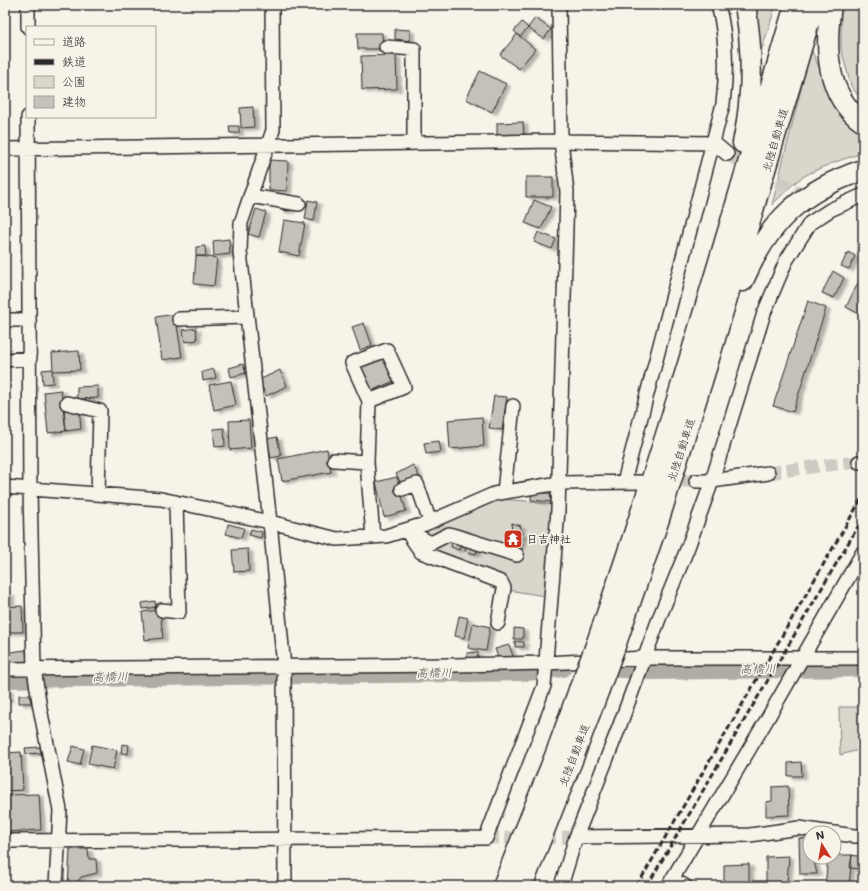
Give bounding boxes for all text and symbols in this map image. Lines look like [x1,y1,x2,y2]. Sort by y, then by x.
legend [26,26,156,118]
text: 道路 [62,33,86,49]
text: 鉄道 [62,53,86,69]
text: 公園 [62,73,86,89]
text: 建物 [62,93,86,109]
street label: 北陸自動車道 [758,106,791,174]
street label: 北陸自動車道 [663,416,698,484]
temple icon: 日吉神社 [502,528,524,550]
place label: 日吉神社 [527,531,571,546]
water label: 高橋川 [740,660,776,676]
water label: 高橋川 [416,664,452,680]
water label: 高橋川 [92,668,128,684]
street label: 北陸自動車道 [555,721,592,788]
north arrow [802,825,842,865]
text: N [814,827,826,843]

